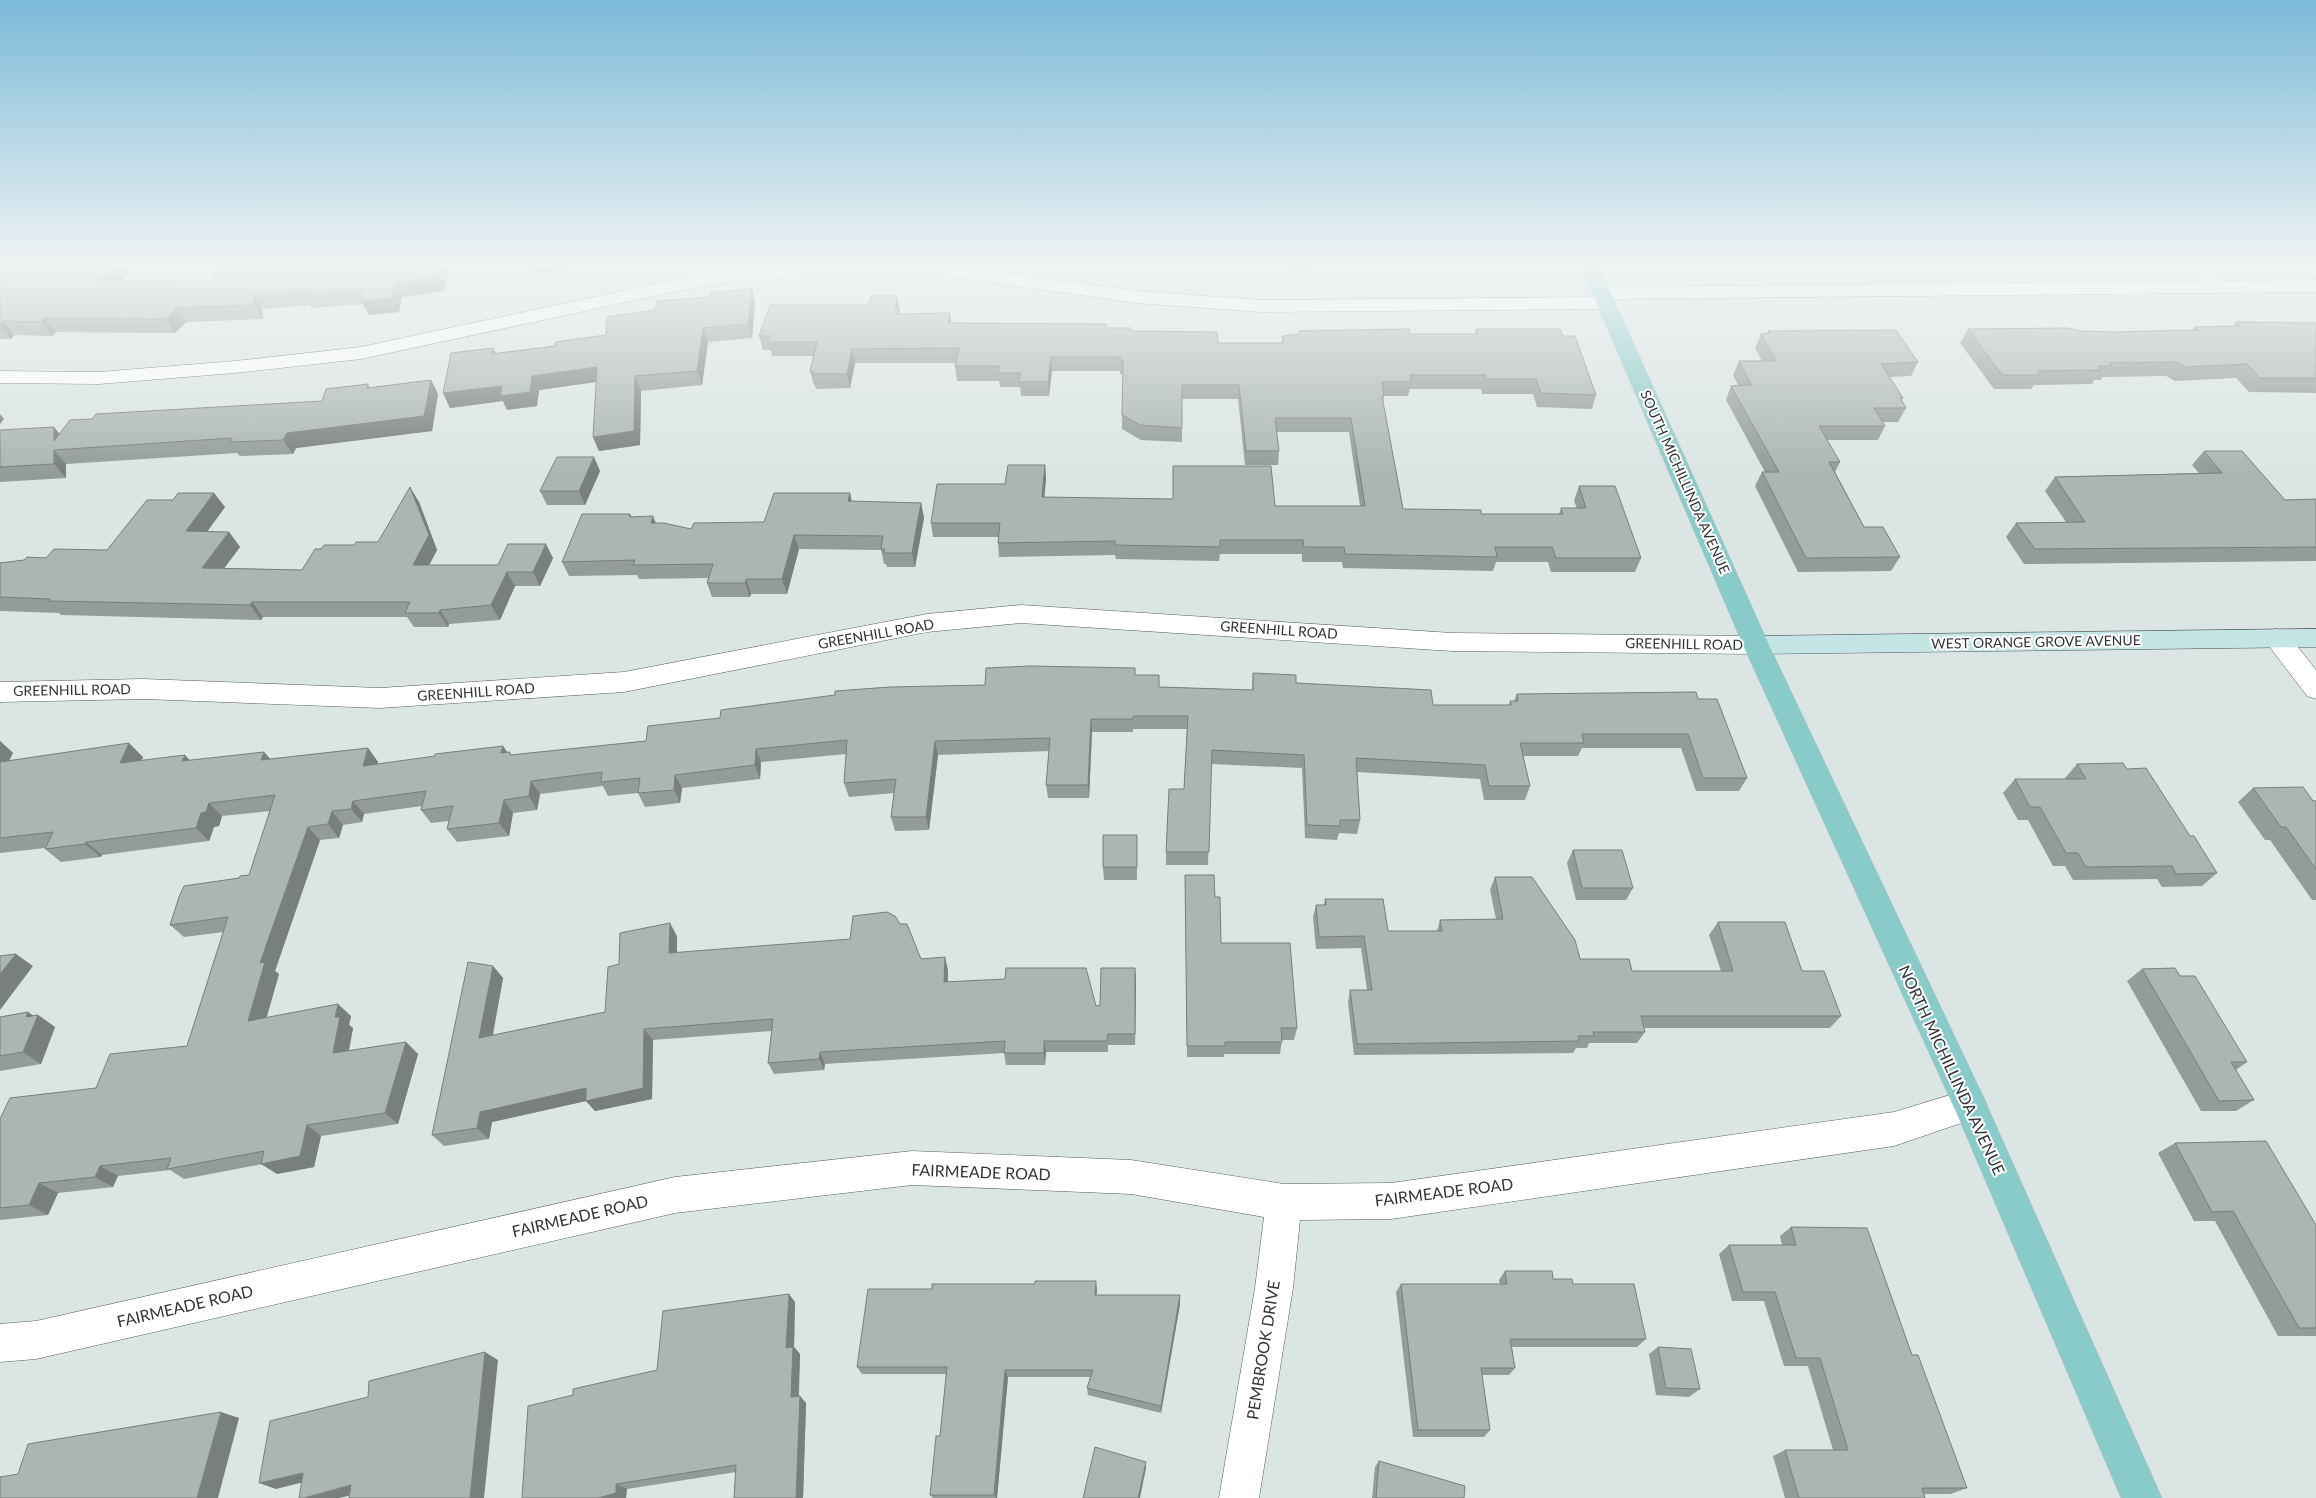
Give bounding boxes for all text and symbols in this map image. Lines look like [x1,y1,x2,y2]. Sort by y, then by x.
street label: SOUTH MICHILLINDA AVENUE [1637,387,1734,576]
street label: GREENHILL ROAD [816,615,935,652]
street label: GREENHILL ROAD [1220,617,1338,642]
street label: WEST ORANGE GROVE AVENUE [1931,631,2141,652]
street label: GREENHILL ROAD [1625,634,1743,653]
street label: GREENHILL ROAD [417,679,535,704]
street label: GREENHILL ROAD [13,680,131,699]
street label: NORTH MICHILLINDA AVENUE [1895,962,2010,1178]
street label: FAIRMEADE ROAD [911,1160,1051,1183]
street label: FAIRMEADE ROAD [1374,1174,1514,1209]
street label: FAIRMEADE ROAD [510,1191,650,1240]
street label: PEMBROOK DRIVE [1242,1279,1283,1421]
street label: FAIRMEADE ROAD [115,1281,255,1330]

